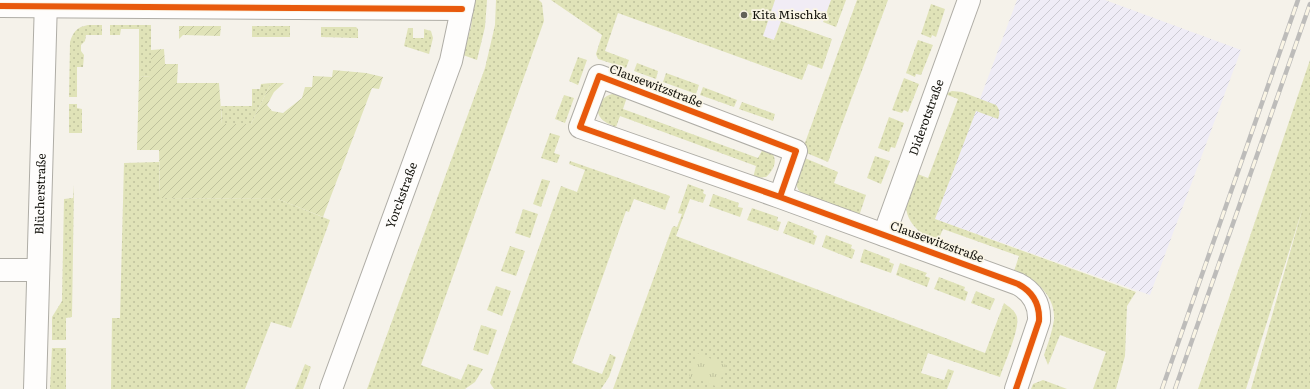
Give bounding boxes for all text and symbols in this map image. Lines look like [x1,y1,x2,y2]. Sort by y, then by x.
place label: Kita Mischka [752,5,828,23]
marker: Kita Mischka [739,10,749,20]
street label: Clausewitzstraße [607,59,706,111]
street label: Diderotstraße [904,76,948,158]
street label: Blücherstraße [29,153,50,235]
street label: Yorckstraße [380,159,421,231]
street label: Clausewitzstraße [888,216,987,266]

